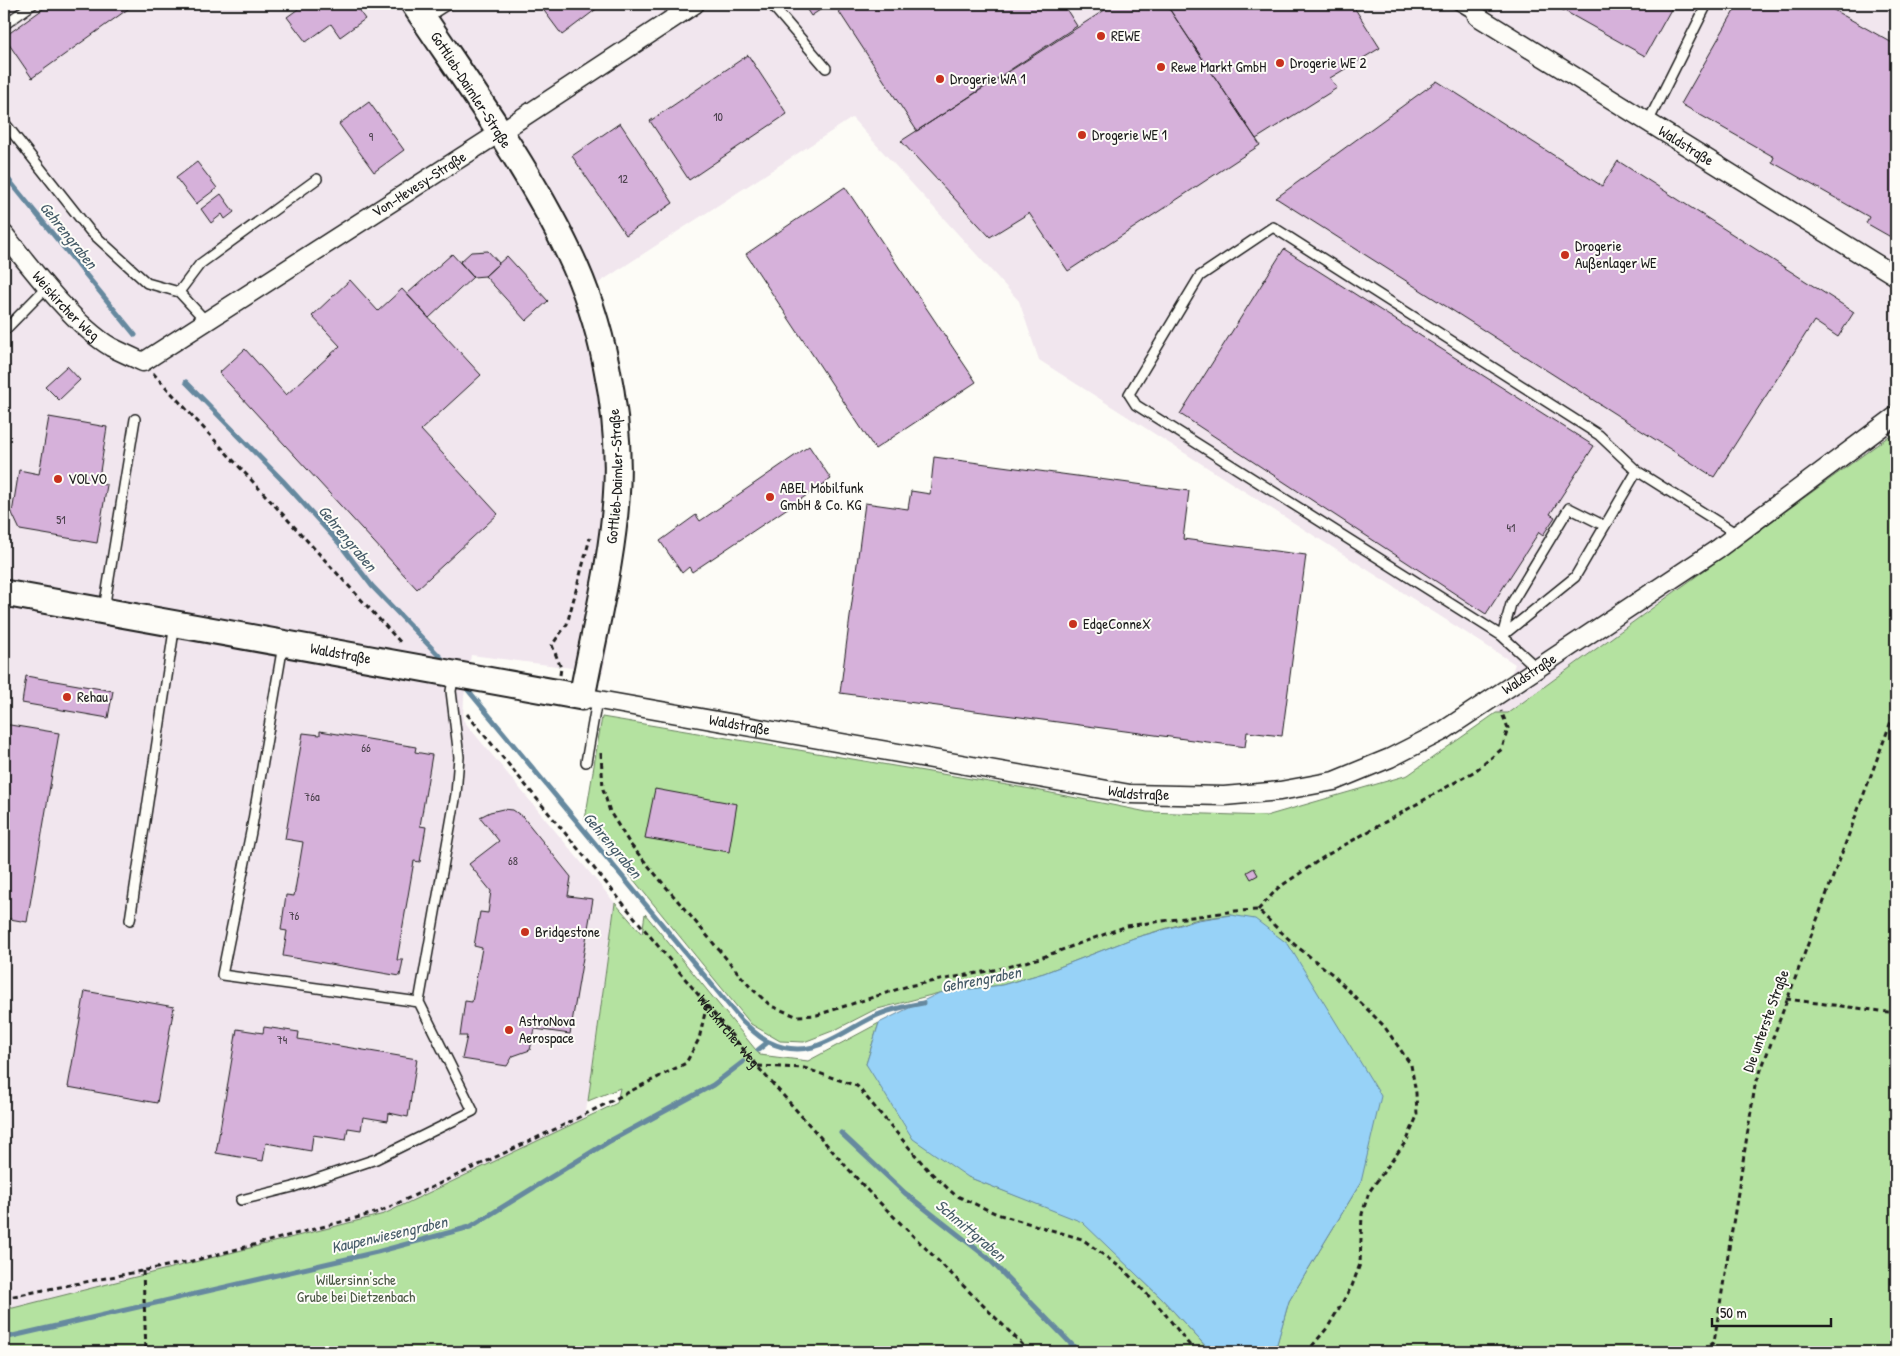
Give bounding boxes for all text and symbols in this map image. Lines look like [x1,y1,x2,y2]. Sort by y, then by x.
place label: REWE [1111,25,1141,46]
street label: Gottlieb-Daimler-Straße [426,27,517,152]
marker: REWE [1095,30,1107,42]
place label: Drogerie WE 2 [1290,52,1367,73]
place label: Rewe Markt GmbH [1171,56,1266,77]
marker: Drogerie WE 2 [1274,57,1286,69]
marker: Rewe Markt GmbH [1155,61,1167,73]
place label: Drogerie WA 1 [950,68,1026,89]
marker: Drogerie WA 1 [934,73,946,85]
house number: 10 [713,108,723,125]
street label: Waldstraße [1655,120,1718,170]
place label: Drogerie WE 1 [1092,124,1167,145]
house number: 9 [369,128,374,145]
marker: Drogerie WE 1 [1076,129,1088,141]
street label: Von-Hevesy-Straße [368,146,470,222]
house number: 12 [618,170,628,187]
water label: Gehrengraben [35,197,104,274]
place label: Drogerie Außenlager WE [1575,235,1657,273]
marker: Drogerie Außenlager WE [1559,249,1571,261]
street label: Weiskircher Weg [28,266,104,346]
street label: Gottlieb-Daimler-Straße [600,408,627,545]
place label: VOLVO [68,468,107,489]
marker: VOLVO [52,473,64,485]
place label: ABEL Mobilfunk GmbH & Co. KG [780,477,863,515]
marker: ABEL Mobilfunk GmbH & Co. KG [764,491,776,503]
water label: Gehrengraben [314,500,383,577]
house number: 51 [56,511,66,528]
house number: 41 [1507,519,1515,536]
place label: EdgeConneX [1083,613,1151,634]
marker: EdgeConneX [1067,618,1079,630]
street label: Waldstraße [309,637,373,669]
street label: Waldstraße [1497,648,1560,699]
place label: Rehau [77,686,108,707]
marker: Rehau [61,691,73,703]
street label: Waldstraße [708,709,772,740]
house number: 66 [361,739,371,756]
street label: Waldstraße [1106,779,1169,805]
house number: 76a [304,788,320,805]
water label: Gehrengraben [579,807,648,884]
house number: 68 [508,852,518,869]
house number: 76 [289,907,300,924]
place label: Bridgestone [535,921,600,942]
marker: Bridgestone [519,926,531,938]
water label: Gehrengraben [939,960,1024,997]
street label: Die unterste Straße [1737,967,1794,1075]
street label: Weiskircher Weg [692,990,765,1072]
place label: AstroNova Aerospace [519,1010,575,1048]
marker: AstroNova Aerospace [503,1024,515,1036]
house number: 74 [277,1031,288,1048]
water label: Schmittgraben [931,1194,1012,1267]
water label: Kaupenwiesengraben [329,1210,451,1258]
park label: Willersinn'sche Grube bei Dietzenbach [297,1269,415,1307]
scale bar [1712,1296,1831,1328]
text: 50 m [1720,1302,1747,1323]

